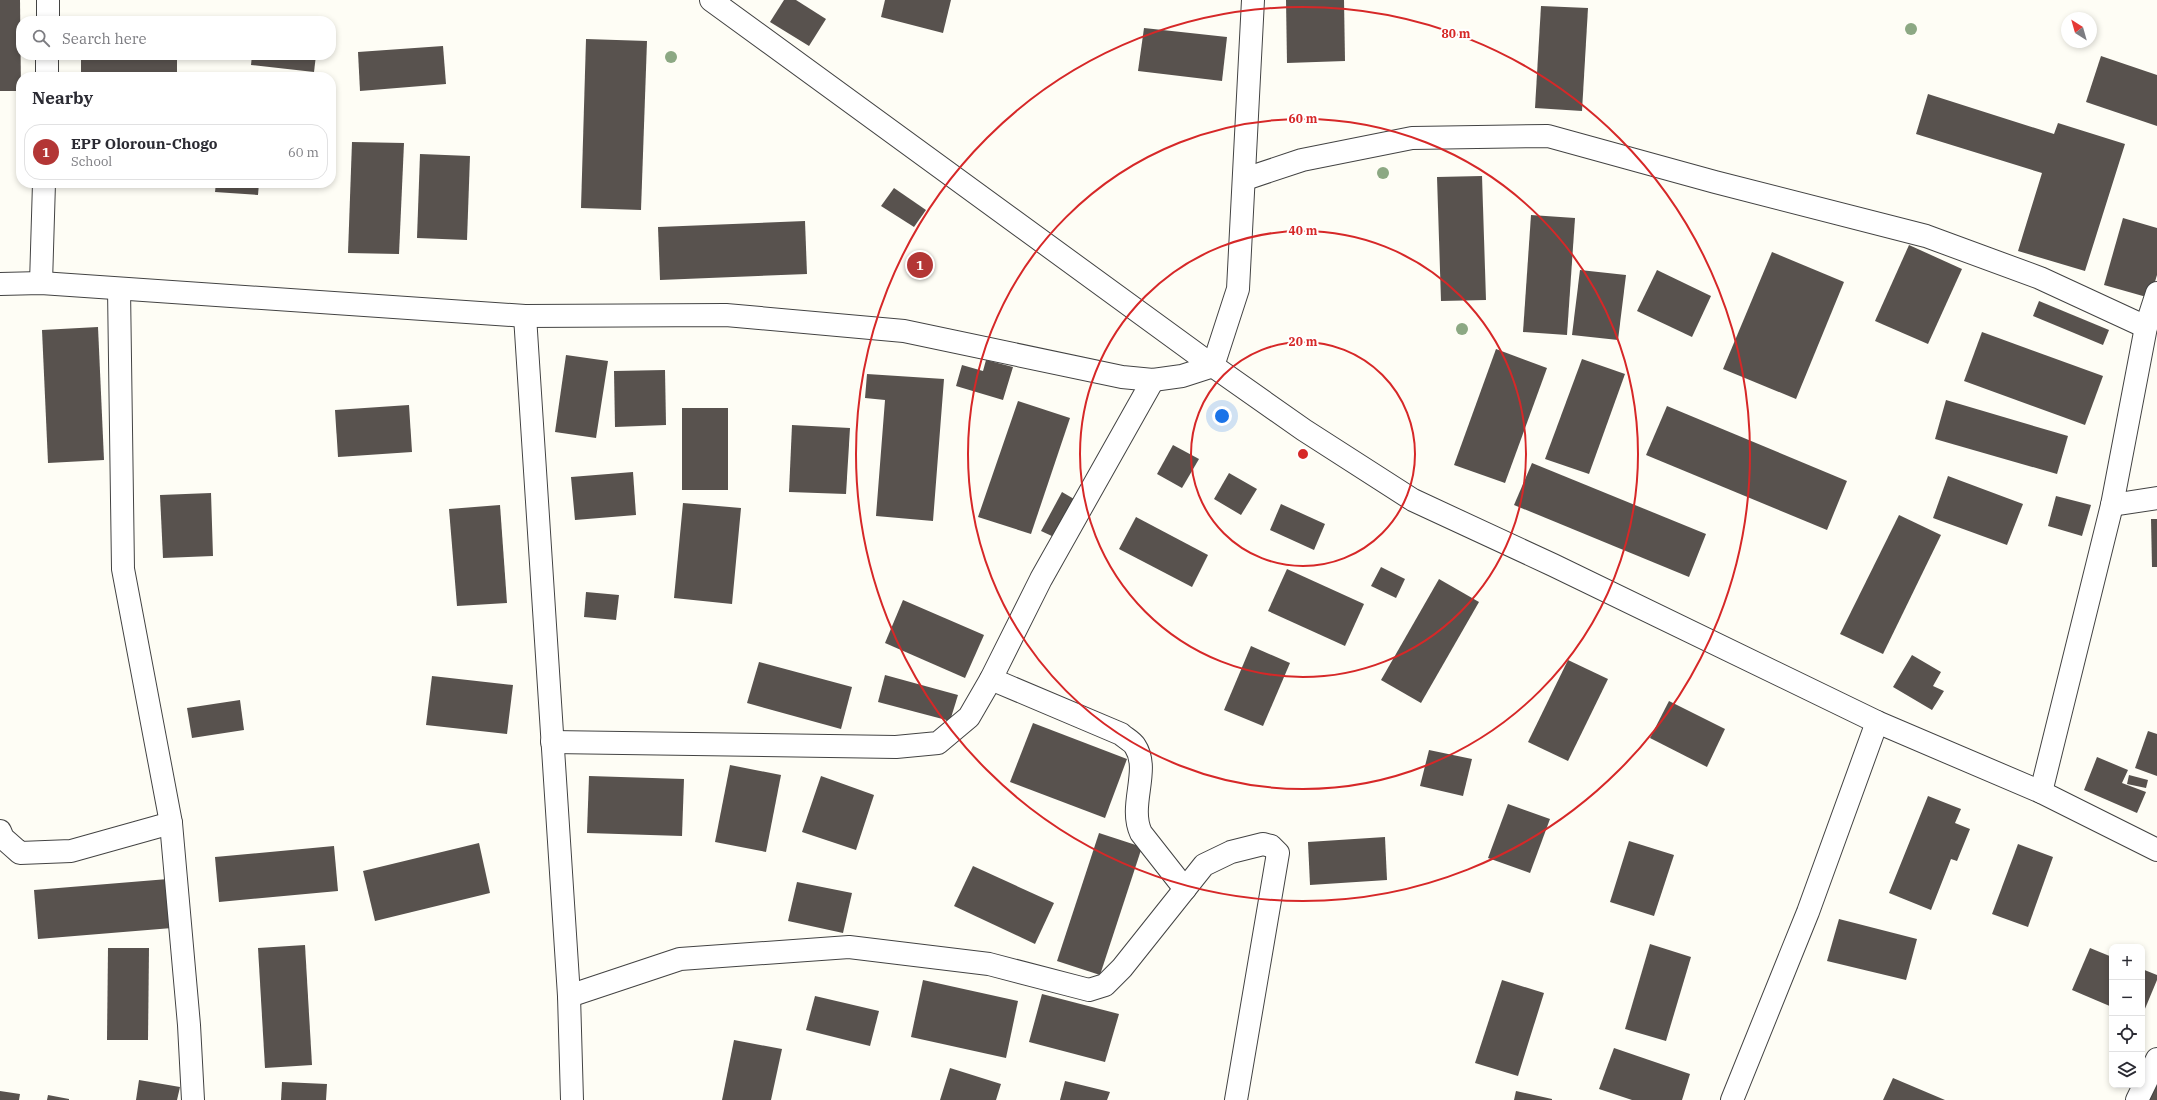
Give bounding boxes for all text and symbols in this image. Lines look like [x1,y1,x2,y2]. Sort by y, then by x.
north arrow [2061,12,2097,48]
search box [16,16,336,60]
text: 80 m [1442,26,1471,41]
icon: search [30,27,52,49]
text: Search here [62,29,147,48]
text: Nearby [32,87,93,109]
text: 60 m [1289,111,1318,126]
text: EPP Oloroun-Chogo [71,134,217,153]
text: 1 [42,144,50,161]
text: 60 m [288,144,319,161]
text: School [71,153,112,170]
text: 40 m [1289,223,1318,238]
pin: 1 [907,250,933,280]
text: 20 m [1289,334,1318,349]
your location [1212,406,1232,426]
centre of rings [1296,447,1310,461]
map controls [2109,944,2145,1088]
button: + [2109,944,2145,980]
button: − [2109,980,2145,1016]
button: locate [2109,1016,2145,1052]
button: layers [2109,1052,2145,1088]

